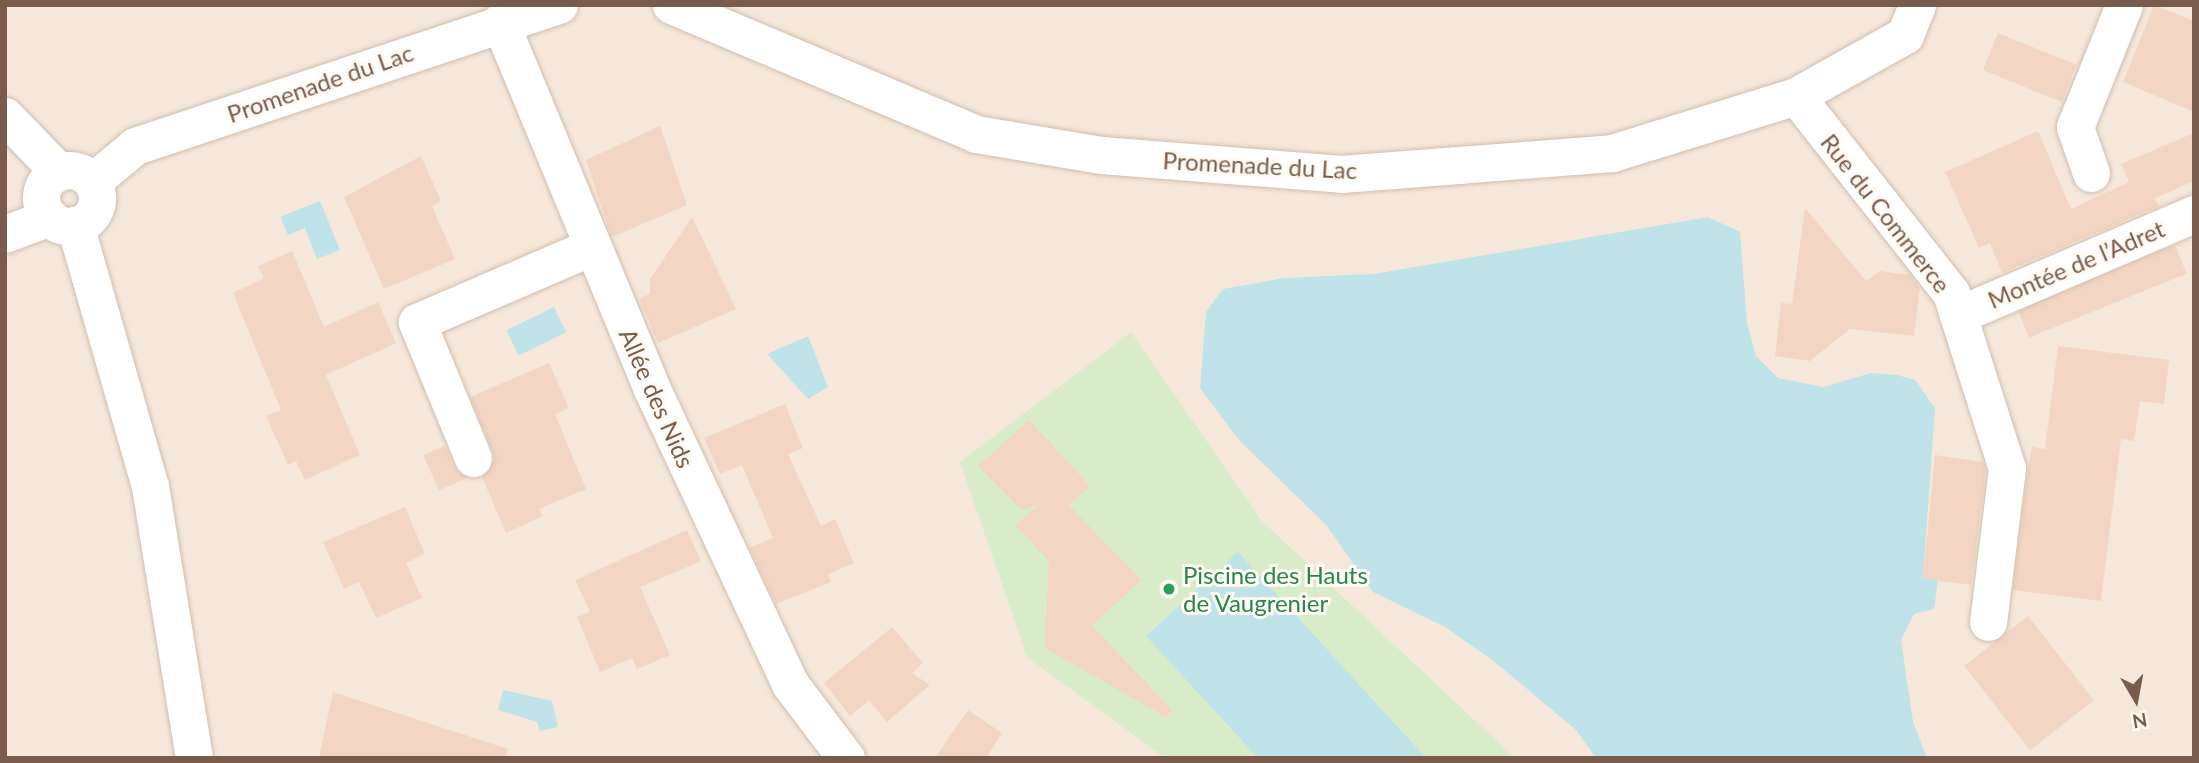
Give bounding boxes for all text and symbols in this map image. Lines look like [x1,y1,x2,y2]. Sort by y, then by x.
street label: Promenade du Lac [223,38,417,128]
street label: Rue du Commerce [1815,128,1957,298]
street label: Promenade du Lac [1162,146,1358,184]
street label: Montée de l’Adret [1983,214,2169,314]
street label: Allée des Nids [613,324,701,472]
place label: Piscine des Hauts de Vaugrenier [1183,561,1368,617]
marker: Piscine des Hauts de Vaugrenier [1161,581,1177,597]
north arrow [2101,665,2171,735]
text: N [2131,709,2149,734]

